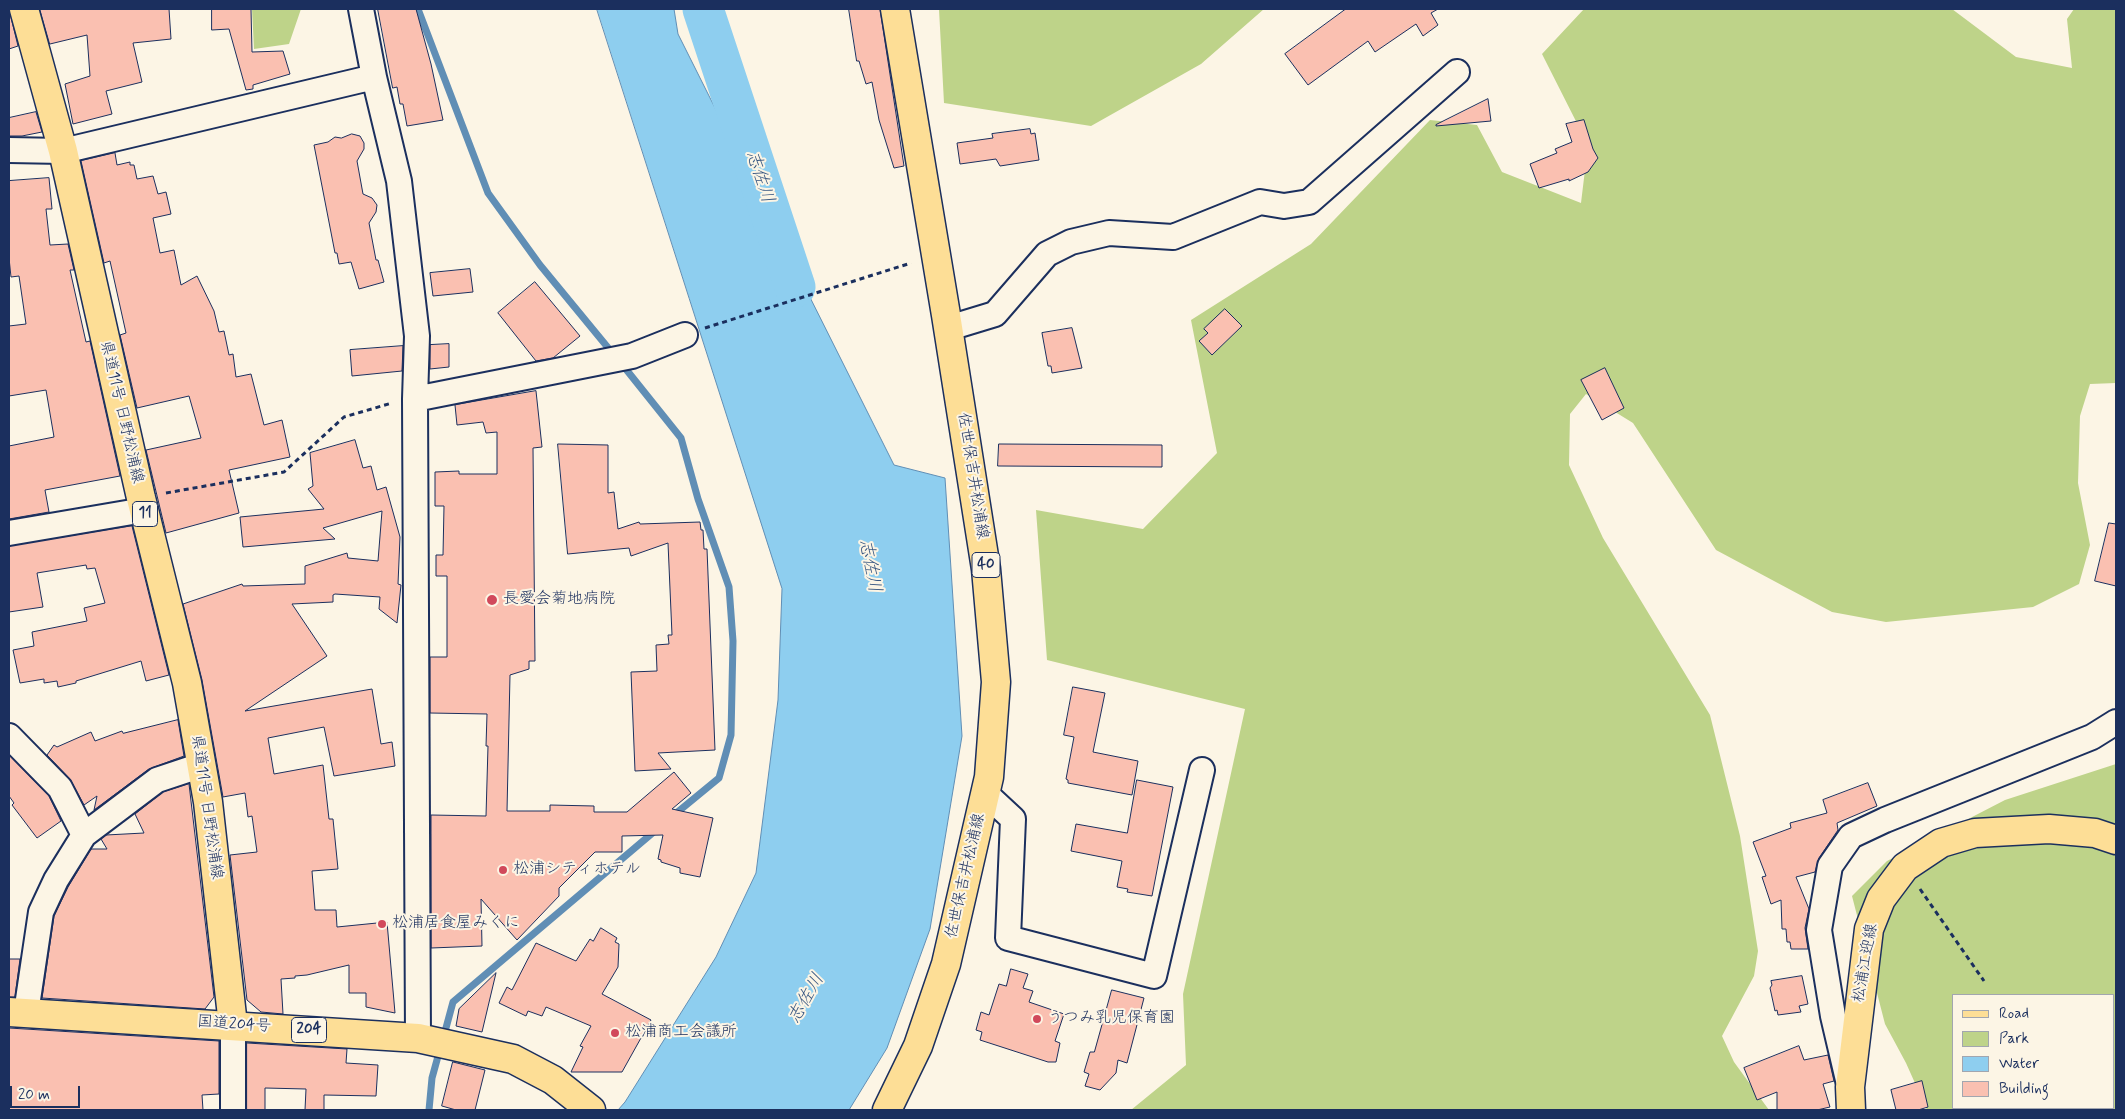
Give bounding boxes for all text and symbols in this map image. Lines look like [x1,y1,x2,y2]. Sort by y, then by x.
water label: 志佐川 [740,148,778,206]
street label: 県道11号 日野松浦線 [95,339,147,485]
street label: 佐世保吉井松浦線 [953,411,991,541]
road number: 11 [132,502,158,526]
water label: 志佐川 [853,537,885,595]
road number: 40 [972,552,1000,578]
place label: 長愛会菊地病院 [503,590,615,610]
marker: 長愛会菊地病院 [485,593,499,607]
street label: 県道11号 日野松浦線 [186,733,226,881]
street label: 佐世保吉井松浦線 [942,811,990,941]
place label: 松浦シティホテル [513,860,641,880]
marker: 松浦シティホテル [497,864,509,876]
place label: 松浦居食屋みくに [392,914,520,934]
marker: 松浦居食屋みくに [376,918,388,930]
street label: 松浦江迎線 [1850,922,1882,1004]
water label: 志佐川 [784,970,830,1028]
legend [1952,994,2115,1109]
text: Road [1999,1004,2029,1024]
place label: うつみ乳児保育園 [1047,1009,1175,1029]
street label: 国道204号 [196,1013,272,1037]
marker: うつみ乳児保育園 [1031,1013,1043,1025]
road number: 204 [292,1018,326,1042]
place label: 松浦商工会議所 [625,1023,737,1043]
marker: 松浦商工会議所 [609,1027,621,1039]
text: Park [1999,1029,2029,1049]
text: Water [1999,1054,2039,1074]
scale bar [12,1076,82,1108]
text: Building [1999,1079,2049,1099]
text: 20 m [18,1085,50,1105]

